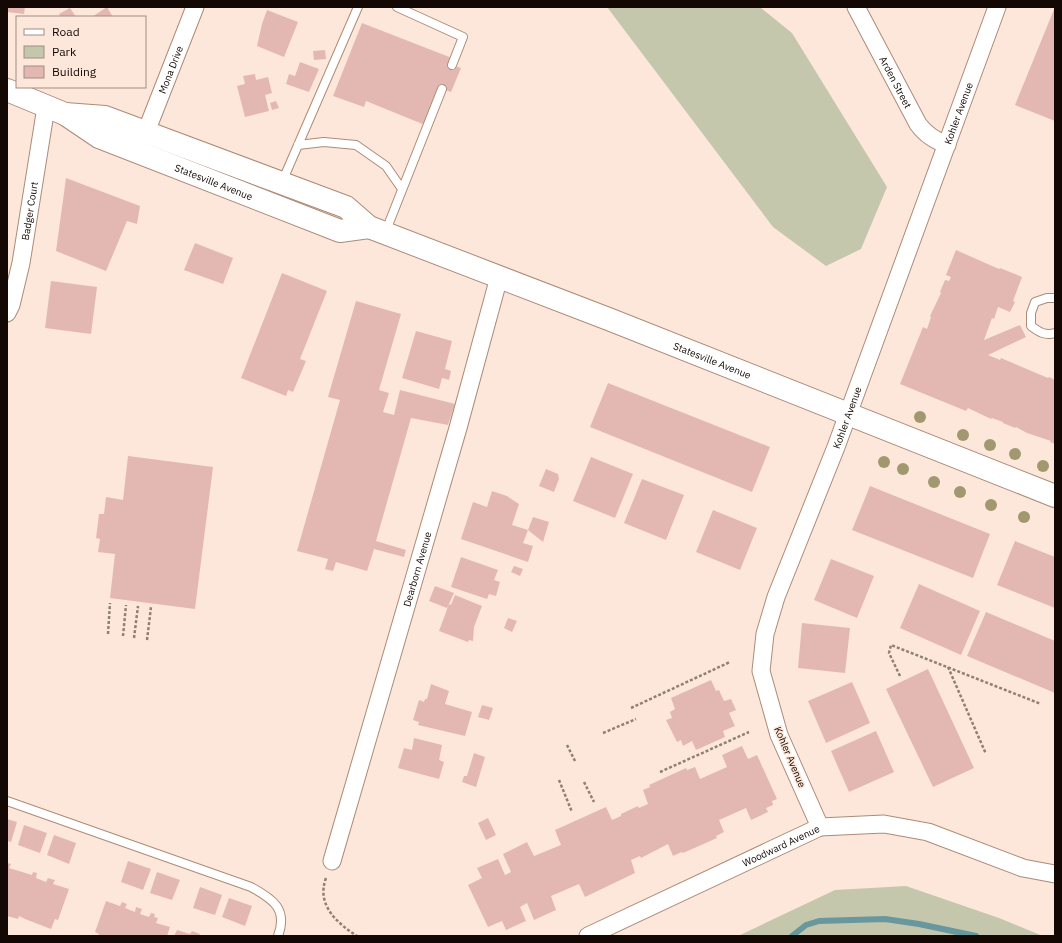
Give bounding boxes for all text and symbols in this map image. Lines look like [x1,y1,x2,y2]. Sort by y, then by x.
legend [16,16,146,88]
text: Road [52,24,80,39]
street label: Mona Drive [155,43,186,95]
text: Park [52,44,77,59]
street label: Arden Street [877,54,915,111]
text: Building [52,64,97,79]
street label: Kohler Avenue [941,80,976,146]
street label: Statesville Avenue [173,161,255,203]
street label: Badger Court [18,180,41,241]
street label: Statesville Avenue [671,339,753,382]
street label: Kohler Avenue [830,384,864,450]
street label: Dearborn Avenue [400,529,434,608]
street label: Kohler Avenue [771,725,809,790]
street label: Woodward Avenue [740,821,822,869]

